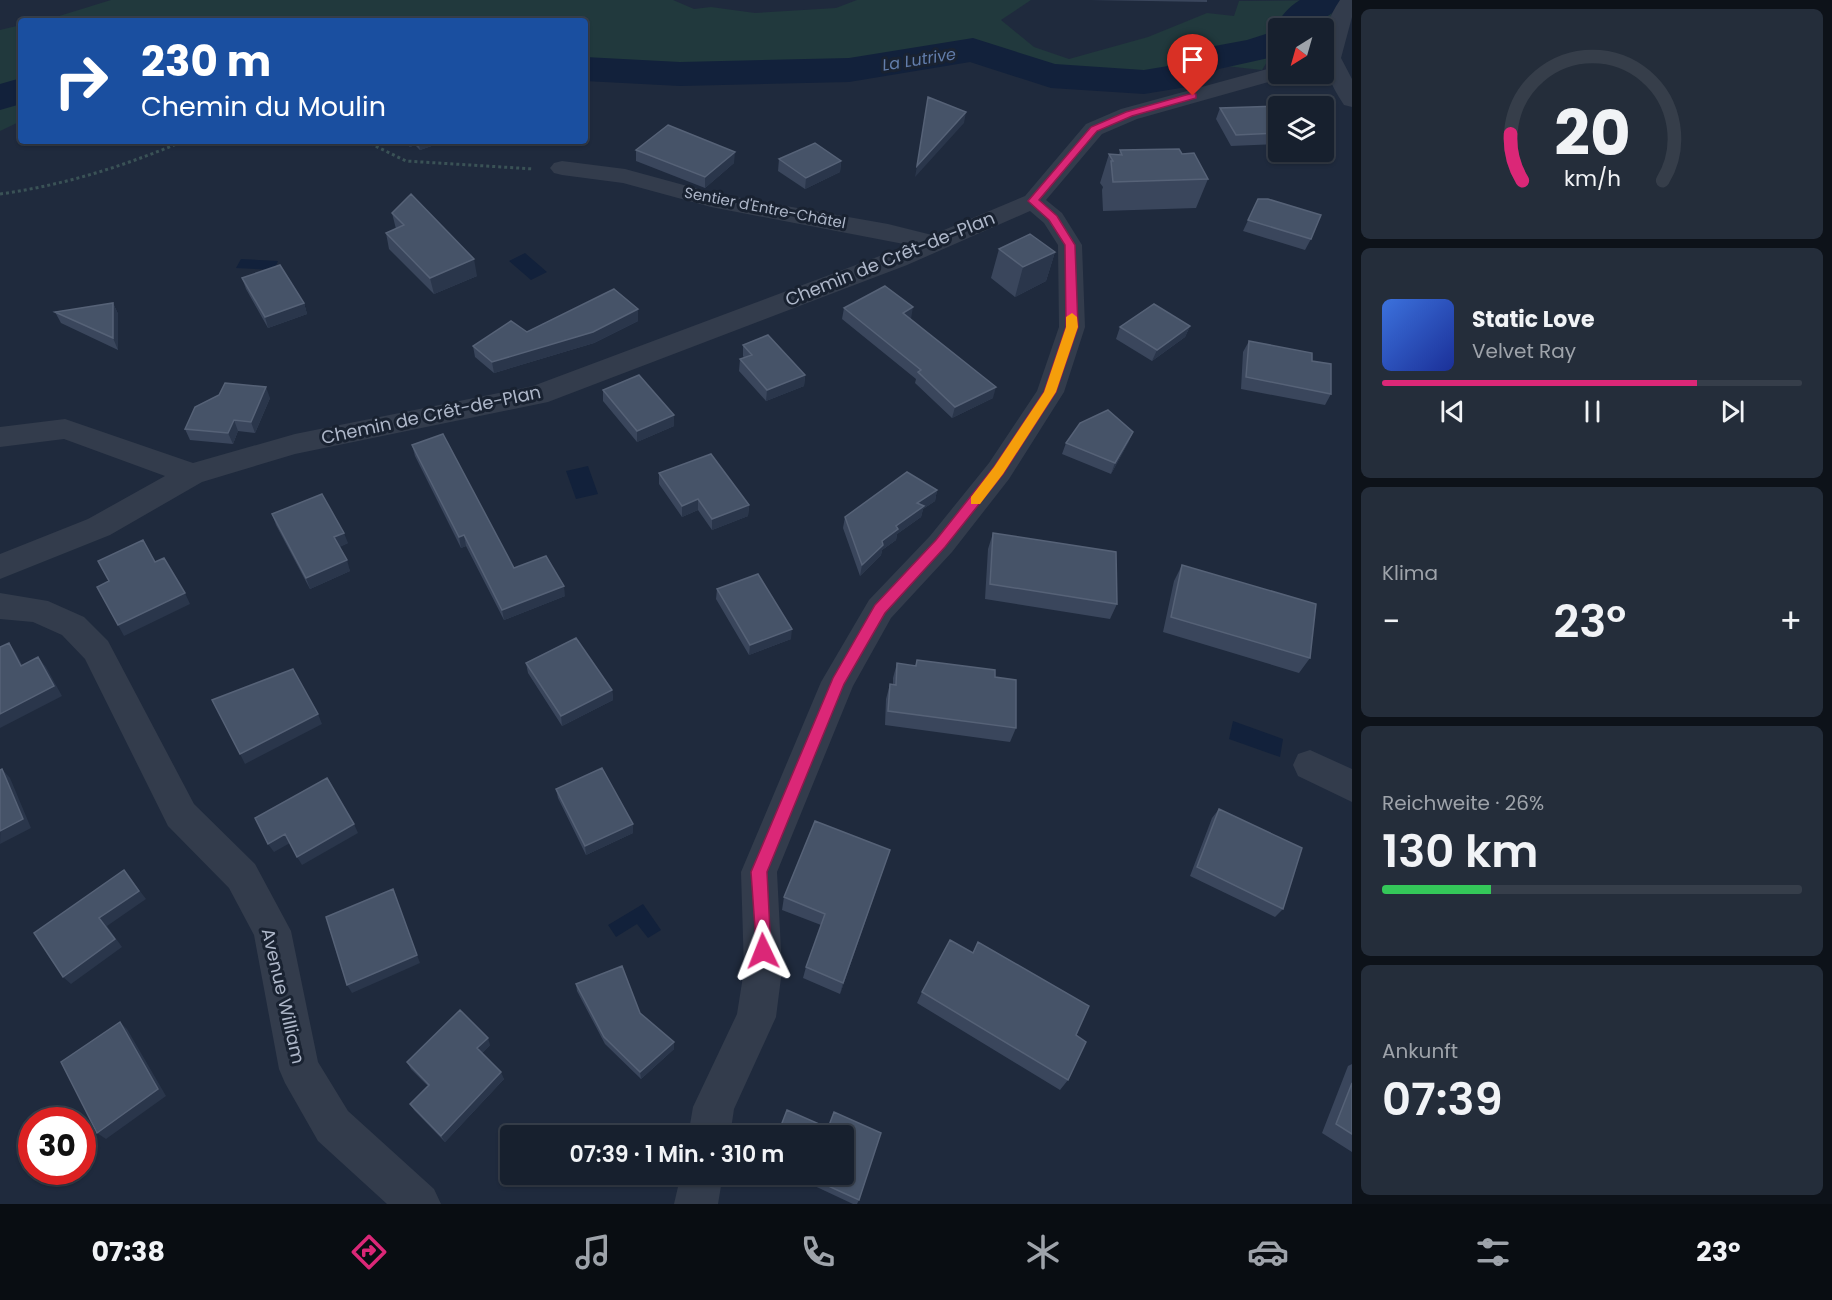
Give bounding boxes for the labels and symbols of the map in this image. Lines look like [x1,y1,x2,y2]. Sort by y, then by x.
north arrow [1268,18,1334,84]
pin [1167,34,1218,96]
water label: La Lutrive [881,42,958,77]
street label: Sentier d'Entre-Châtel [683,182,848,233]
street label: Chemin de Crêt-de-Plan [781,205,998,312]
street label: Chemin de Crêt-de-Plan [319,379,543,450]
position arrow [731,919,795,983]
street label: Avenue William [256,926,311,1066]
speed limit sign: 30 [18,1107,96,1185]

